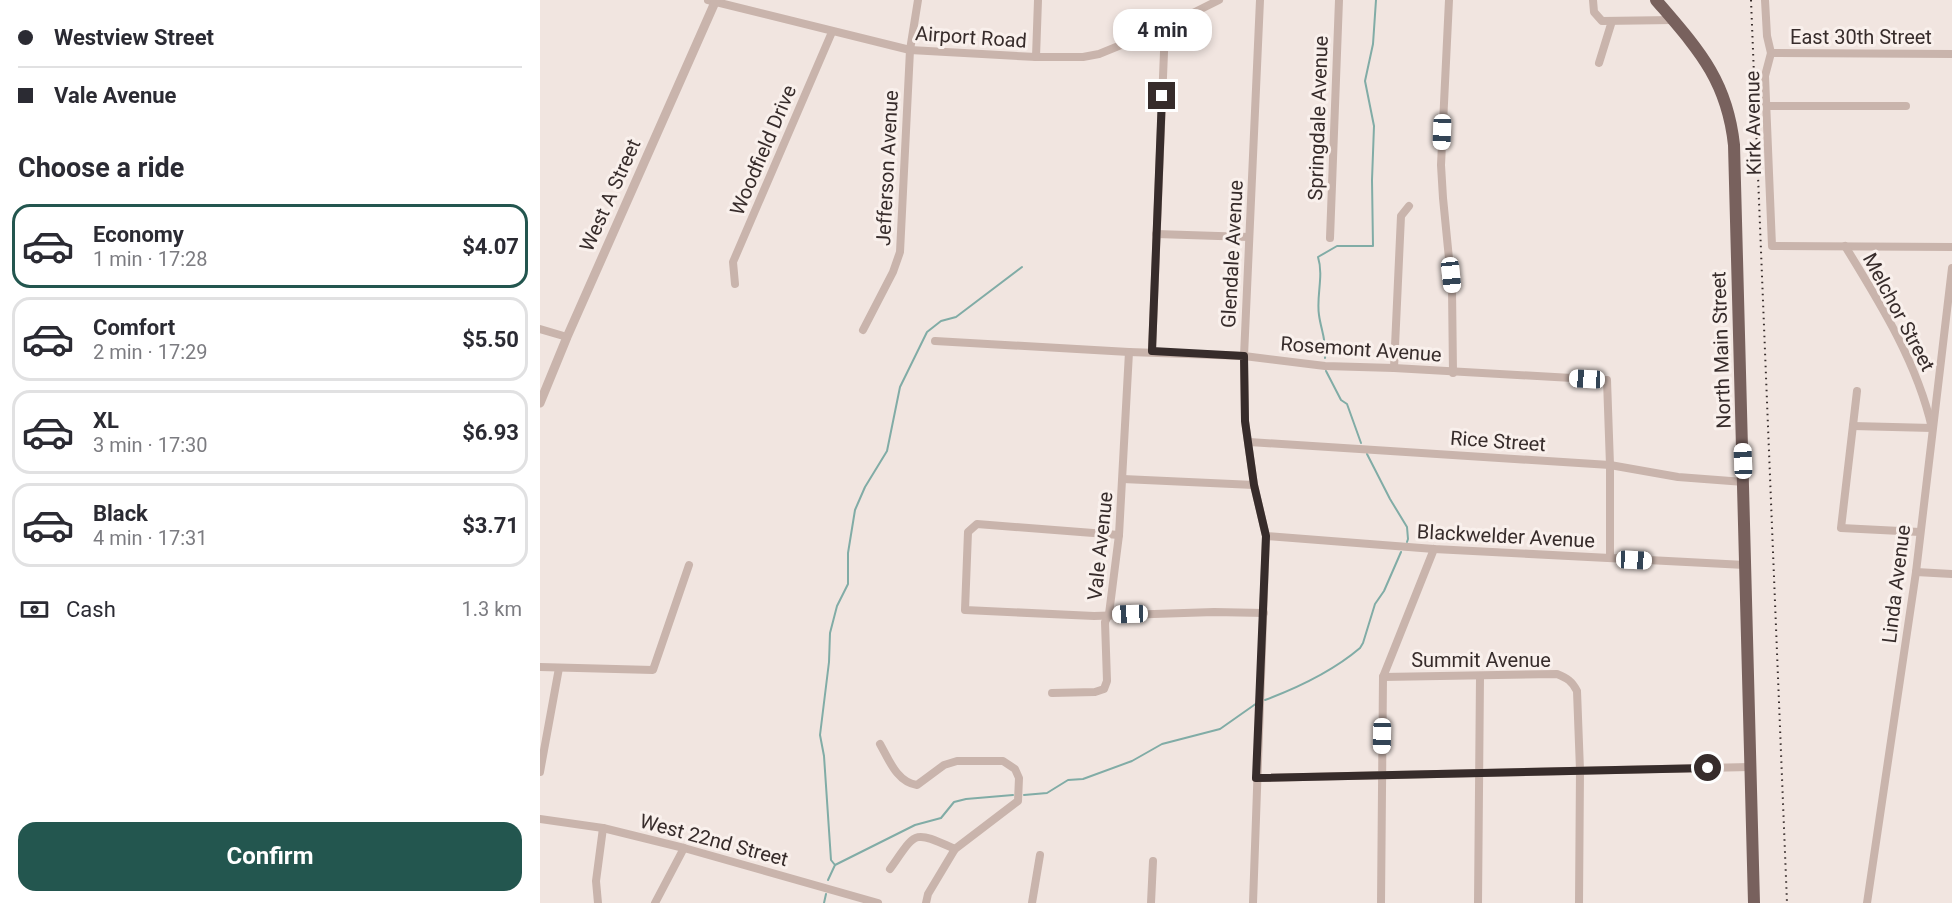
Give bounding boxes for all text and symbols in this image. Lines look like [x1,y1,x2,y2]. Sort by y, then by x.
callout: 4 min [1112,9,1212,51]
text: 4 min [1137,18,1188,42]
street label: Airport Road [914,21,1028,53]
text: Westview Street [54,25,214,50]
street label: East 30th Street [1790,25,1932,49]
street label: Springdale Avenue [1303,35,1333,201]
street label: Kirk Avenue [1740,70,1766,176]
street label: Woodfield Drive [725,81,801,219]
route end [1148,82,1175,109]
text: Vale Avenue [54,83,176,108]
street label: Jefferson Avenue [871,90,903,246]
car [1432,114,1452,150]
street label: West A Street [574,135,646,255]
text: Choose a ride [18,152,184,184]
street label: Glendale Avenue [1216,179,1248,329]
icon: car [21,219,75,273]
text: Economy [93,222,184,247]
text: $4.07 [462,234,519,259]
text: 1 min · 17:28 [93,247,208,271]
street label: Melchor Street [1858,249,1940,375]
car [1440,256,1462,294]
street label: North Main Street [1706,271,1736,429]
icon: car [21,312,75,366]
text: Comfort [93,315,175,340]
text: $5.50 [462,327,519,352]
street label: Rosemont Avenue [1280,331,1442,367]
text: 2 min · 17:29 [93,340,208,364]
car [1569,369,1605,389]
icon: car [21,405,75,459]
text: XL [93,408,119,433]
text: $6.93 [462,420,519,445]
street label: Rice Street [1449,426,1547,456]
text: 3 min · 17:30 [93,433,208,457]
car [1733,443,1753,479]
street label: Vale Avenue [1082,491,1118,601]
icon: car [21,498,75,552]
text: Black [93,501,148,526]
text: $3.71 [462,513,519,538]
street label: Blackwelder Avenue [1416,519,1596,553]
street label: Linda Avenue [1877,523,1915,645]
text: 4 min · 17:31 [93,526,208,550]
car [1616,550,1652,570]
icon: cash [18,593,51,626]
text: Cash [66,597,116,622]
text: 1.3 km [462,597,522,621]
car [1112,604,1148,624]
street label: Summit Avenue [1411,648,1551,672]
car [1373,718,1391,754]
route start [1694,754,1721,781]
street label: West 22nd Street [637,809,791,871]
button: Confirm [18,822,522,891]

